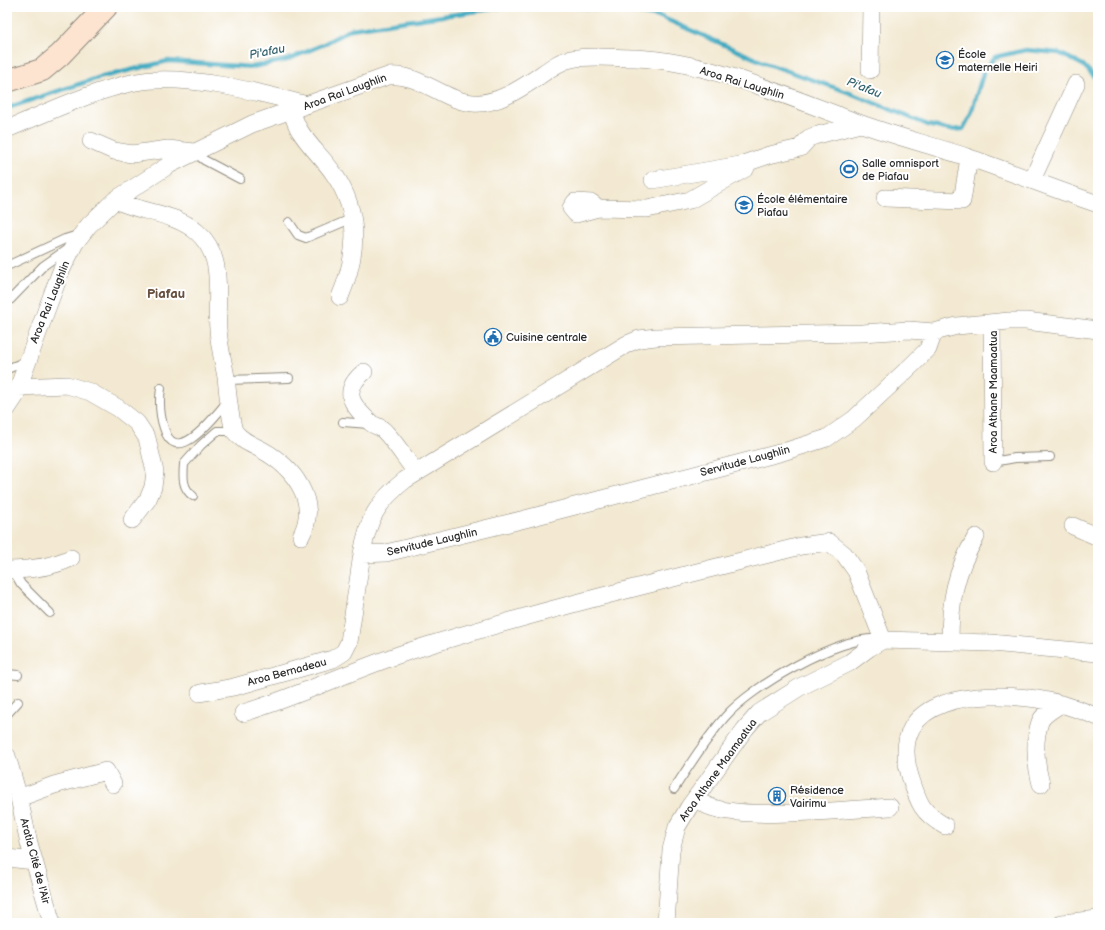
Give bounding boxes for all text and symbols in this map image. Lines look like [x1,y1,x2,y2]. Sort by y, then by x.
water label: Pi'afau [248,41,287,63]
place label: École maternelle Heiri [958,47,1038,74]
school or university icon: École maternelle Heiri [935,50,955,70]
street label: Aroa Rai Laughlin [698,64,786,102]
street label: Aroa Rai Laughlin [302,71,388,113]
water label: Pi'afau [844,74,884,102]
place label: Salle omnisport de Piafau [862,157,939,183]
sports icon: Salle omnisport de Piafau [839,159,859,179]
place label: École élémentaire Piafau [757,192,848,219]
school or university icon: École élémentaire Piafau [734,195,754,215]
street label: Aroa Rai Laughlin [28,259,72,345]
district label: Piafau [147,286,185,302]
public building icon: Cuisine centrale [483,327,503,347]
street label: Aroa Athane Maamaatua [987,330,1000,454]
place label: Cuisine centrale [506,331,588,344]
street label: Servitude Laughlin [699,443,791,479]
street label: Servitude Laughlin [386,525,478,559]
street label: Aroa Bernadeau [246,655,328,689]
street label: Aroa Athane Maamaatua [677,716,759,824]
place label: Résidence Vairimu [790,784,844,810]
building icon: Résidence Vairimu [767,786,787,806]
street label: Aratia Cité de l'Air [17,817,53,906]

